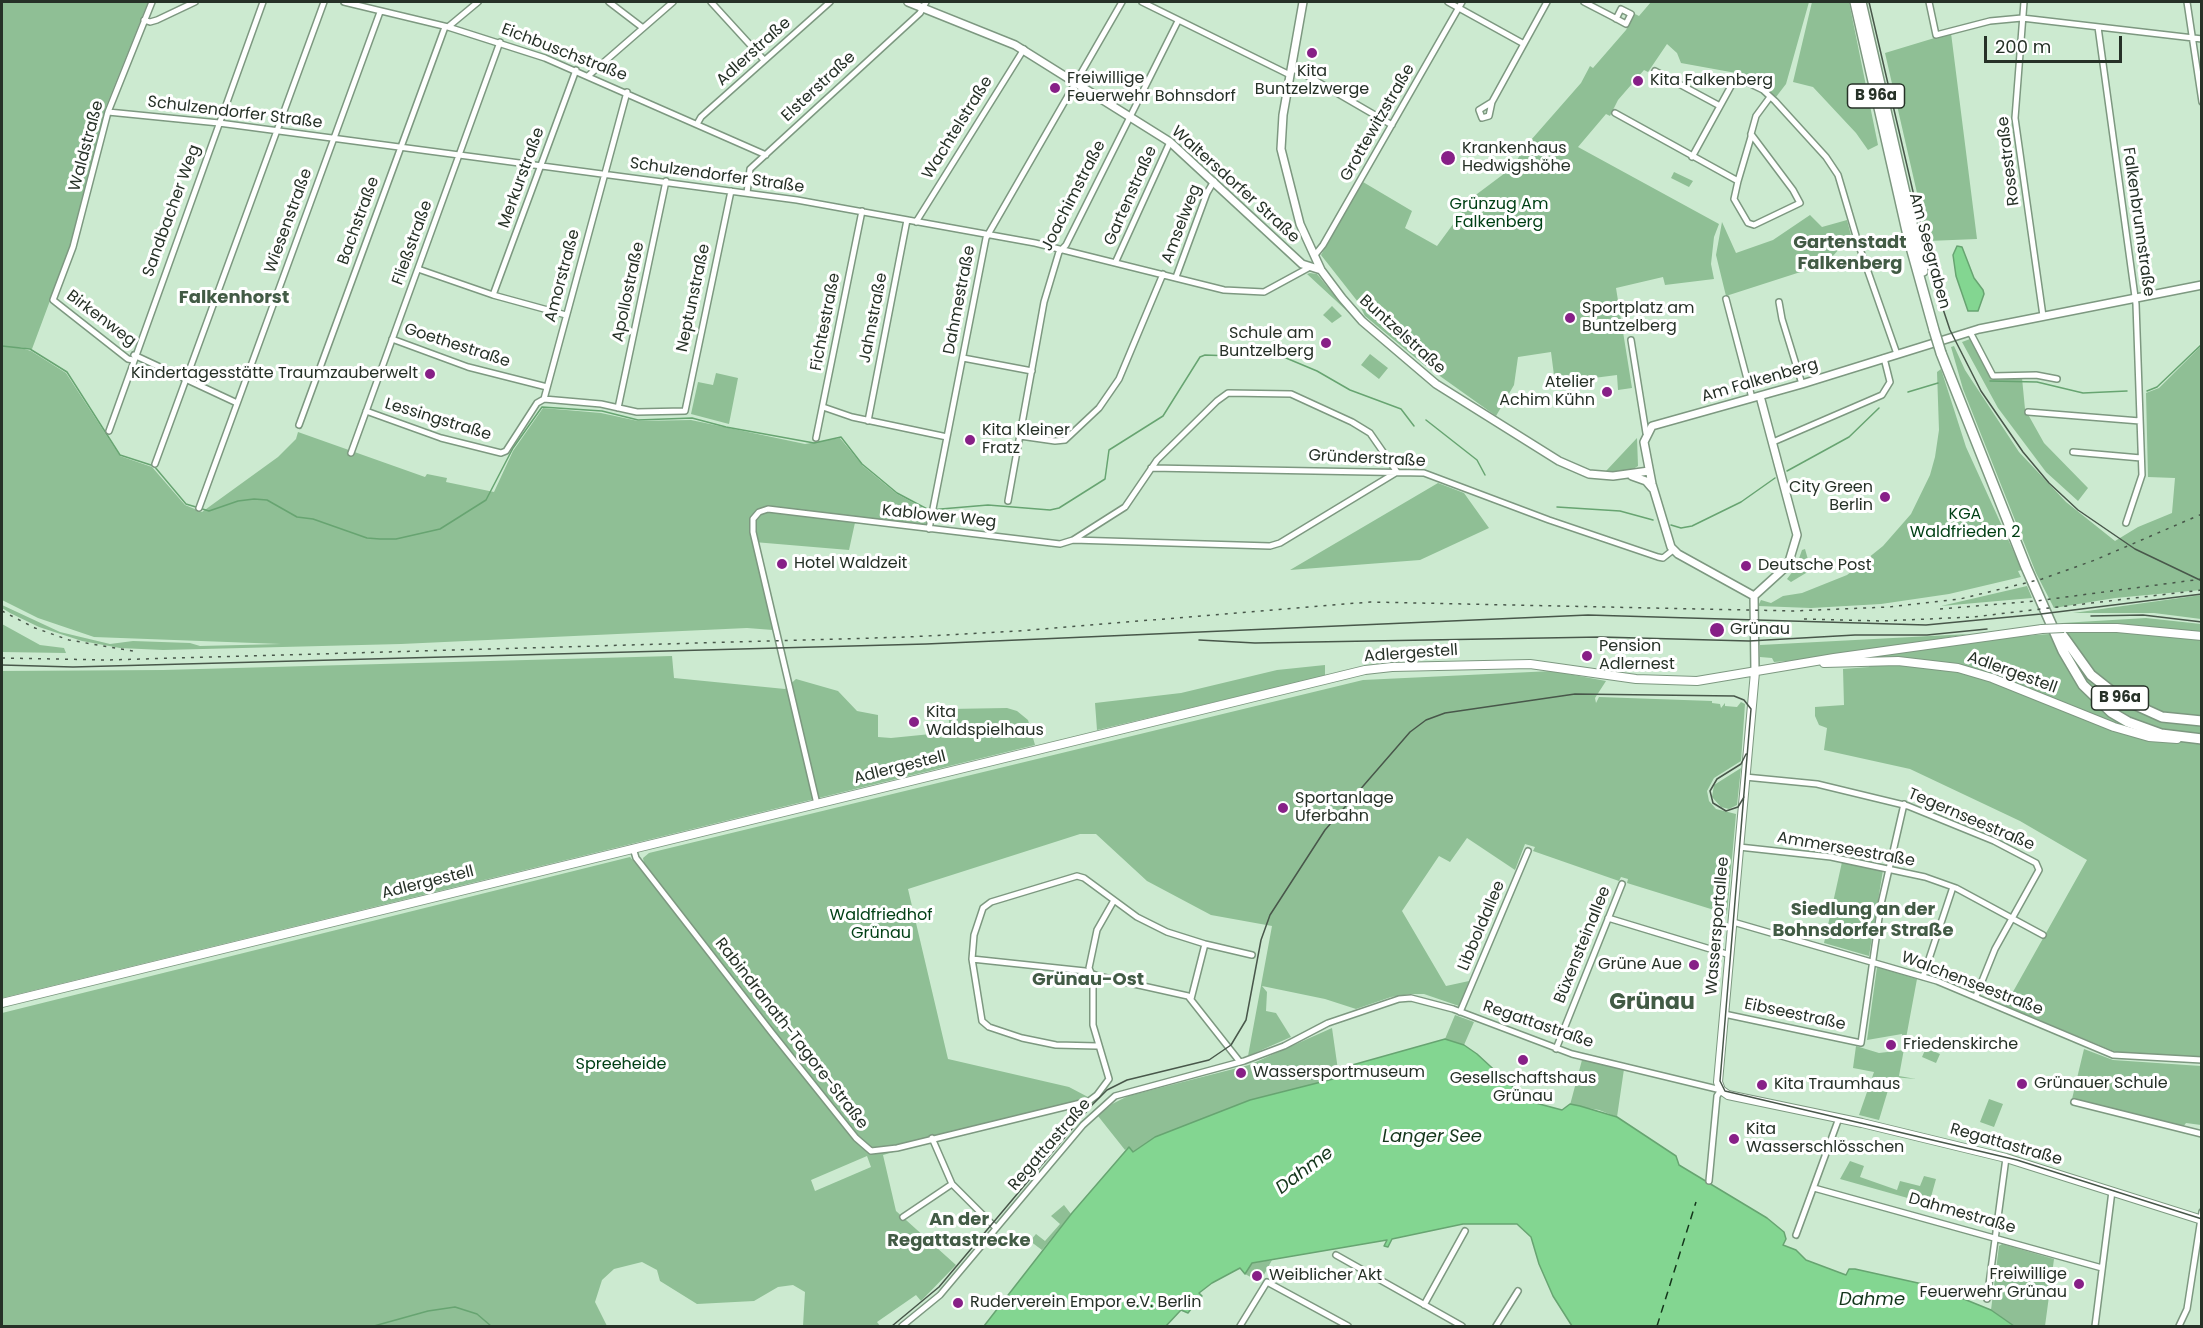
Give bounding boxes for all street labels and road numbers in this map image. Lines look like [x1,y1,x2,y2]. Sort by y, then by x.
street label: Adlerstraße [713,14,795,90]
street label: Eichbuschstraße [498,20,630,86]
street label: Elsterstraße [778,48,860,126]
street label: Grottewitzstraße [1337,61,1419,185]
street label: Wachtelstraße [919,73,997,183]
road number: B 96a [1848,84,1904,108]
street label: Schulzendorfer Straße [146,93,324,133]
street label: Waldstraße [66,99,108,193]
street label: Rosestraße [1994,115,2024,207]
street label: Waltersdorfer Straße [1167,122,1303,248]
street label: Merkurstraße [495,125,549,231]
street label: Joachimstraße [1038,137,1110,255]
street label: Sandbacher Weg [139,142,205,280]
street label: Gartenstraße [1100,143,1162,249]
street label: Falkenbrunnstraße [2118,146,2158,298]
street label: Schulzendorfer Straße [628,154,806,198]
street label: Wiesenstraße [261,166,317,276]
street label: Bachstraße [334,174,384,268]
street label: Amselweg [1158,182,1206,266]
street label: Am Seegraben [1904,191,1954,311]
street label: Fließstraße [389,198,437,288]
street label: Amorstraße [541,228,585,324]
street label: Apollostraße [609,240,649,344]
street label: Neptunstraße [673,242,715,354]
street label: Dahmestraße [940,244,980,356]
street label: Fichtestraße [807,271,845,373]
street label: Jahnstraße [856,271,892,365]
street label: Birkenweg [62,287,140,351]
street label: Buntzelstraße [1355,291,1449,379]
street label: Goethestraße [402,320,512,372]
street label: Am Falkenberg [1700,355,1820,407]
street label: Lessingstraße [382,395,494,445]
street label: Gründerstraße [1308,446,1426,472]
street label: Kablower Weg [881,501,997,533]
street label: Adlergestell [1363,641,1459,667]
street label: Adlergestell [1964,648,2060,698]
road number: B 96a [2092,686,2148,710]
street label: Adlergestell [852,747,948,789]
street label: Tegernseestraße [1905,785,2037,855]
street label: Ammerseestraße [1776,828,1916,872]
street label: Wassersportallee [1702,856,1734,996]
street label: Adlergestell [380,862,476,904]
street label: Libboldallee [1454,878,1510,974]
street label: Büxensteinallee [1551,884,1615,1006]
street label: Rabindranath-Tagore-Straße [710,935,872,1133]
street label: Walchenseestraße [1898,948,2046,1020]
street label: Eibseestraße [1743,995,1847,1035]
street label: Regattastraße [1480,997,1596,1053]
street label: Regattastraße [1005,1095,1095,1195]
street label: Regattastraße [1948,1120,2064,1170]
street label: Dahmestraße [1906,1190,2018,1238]

